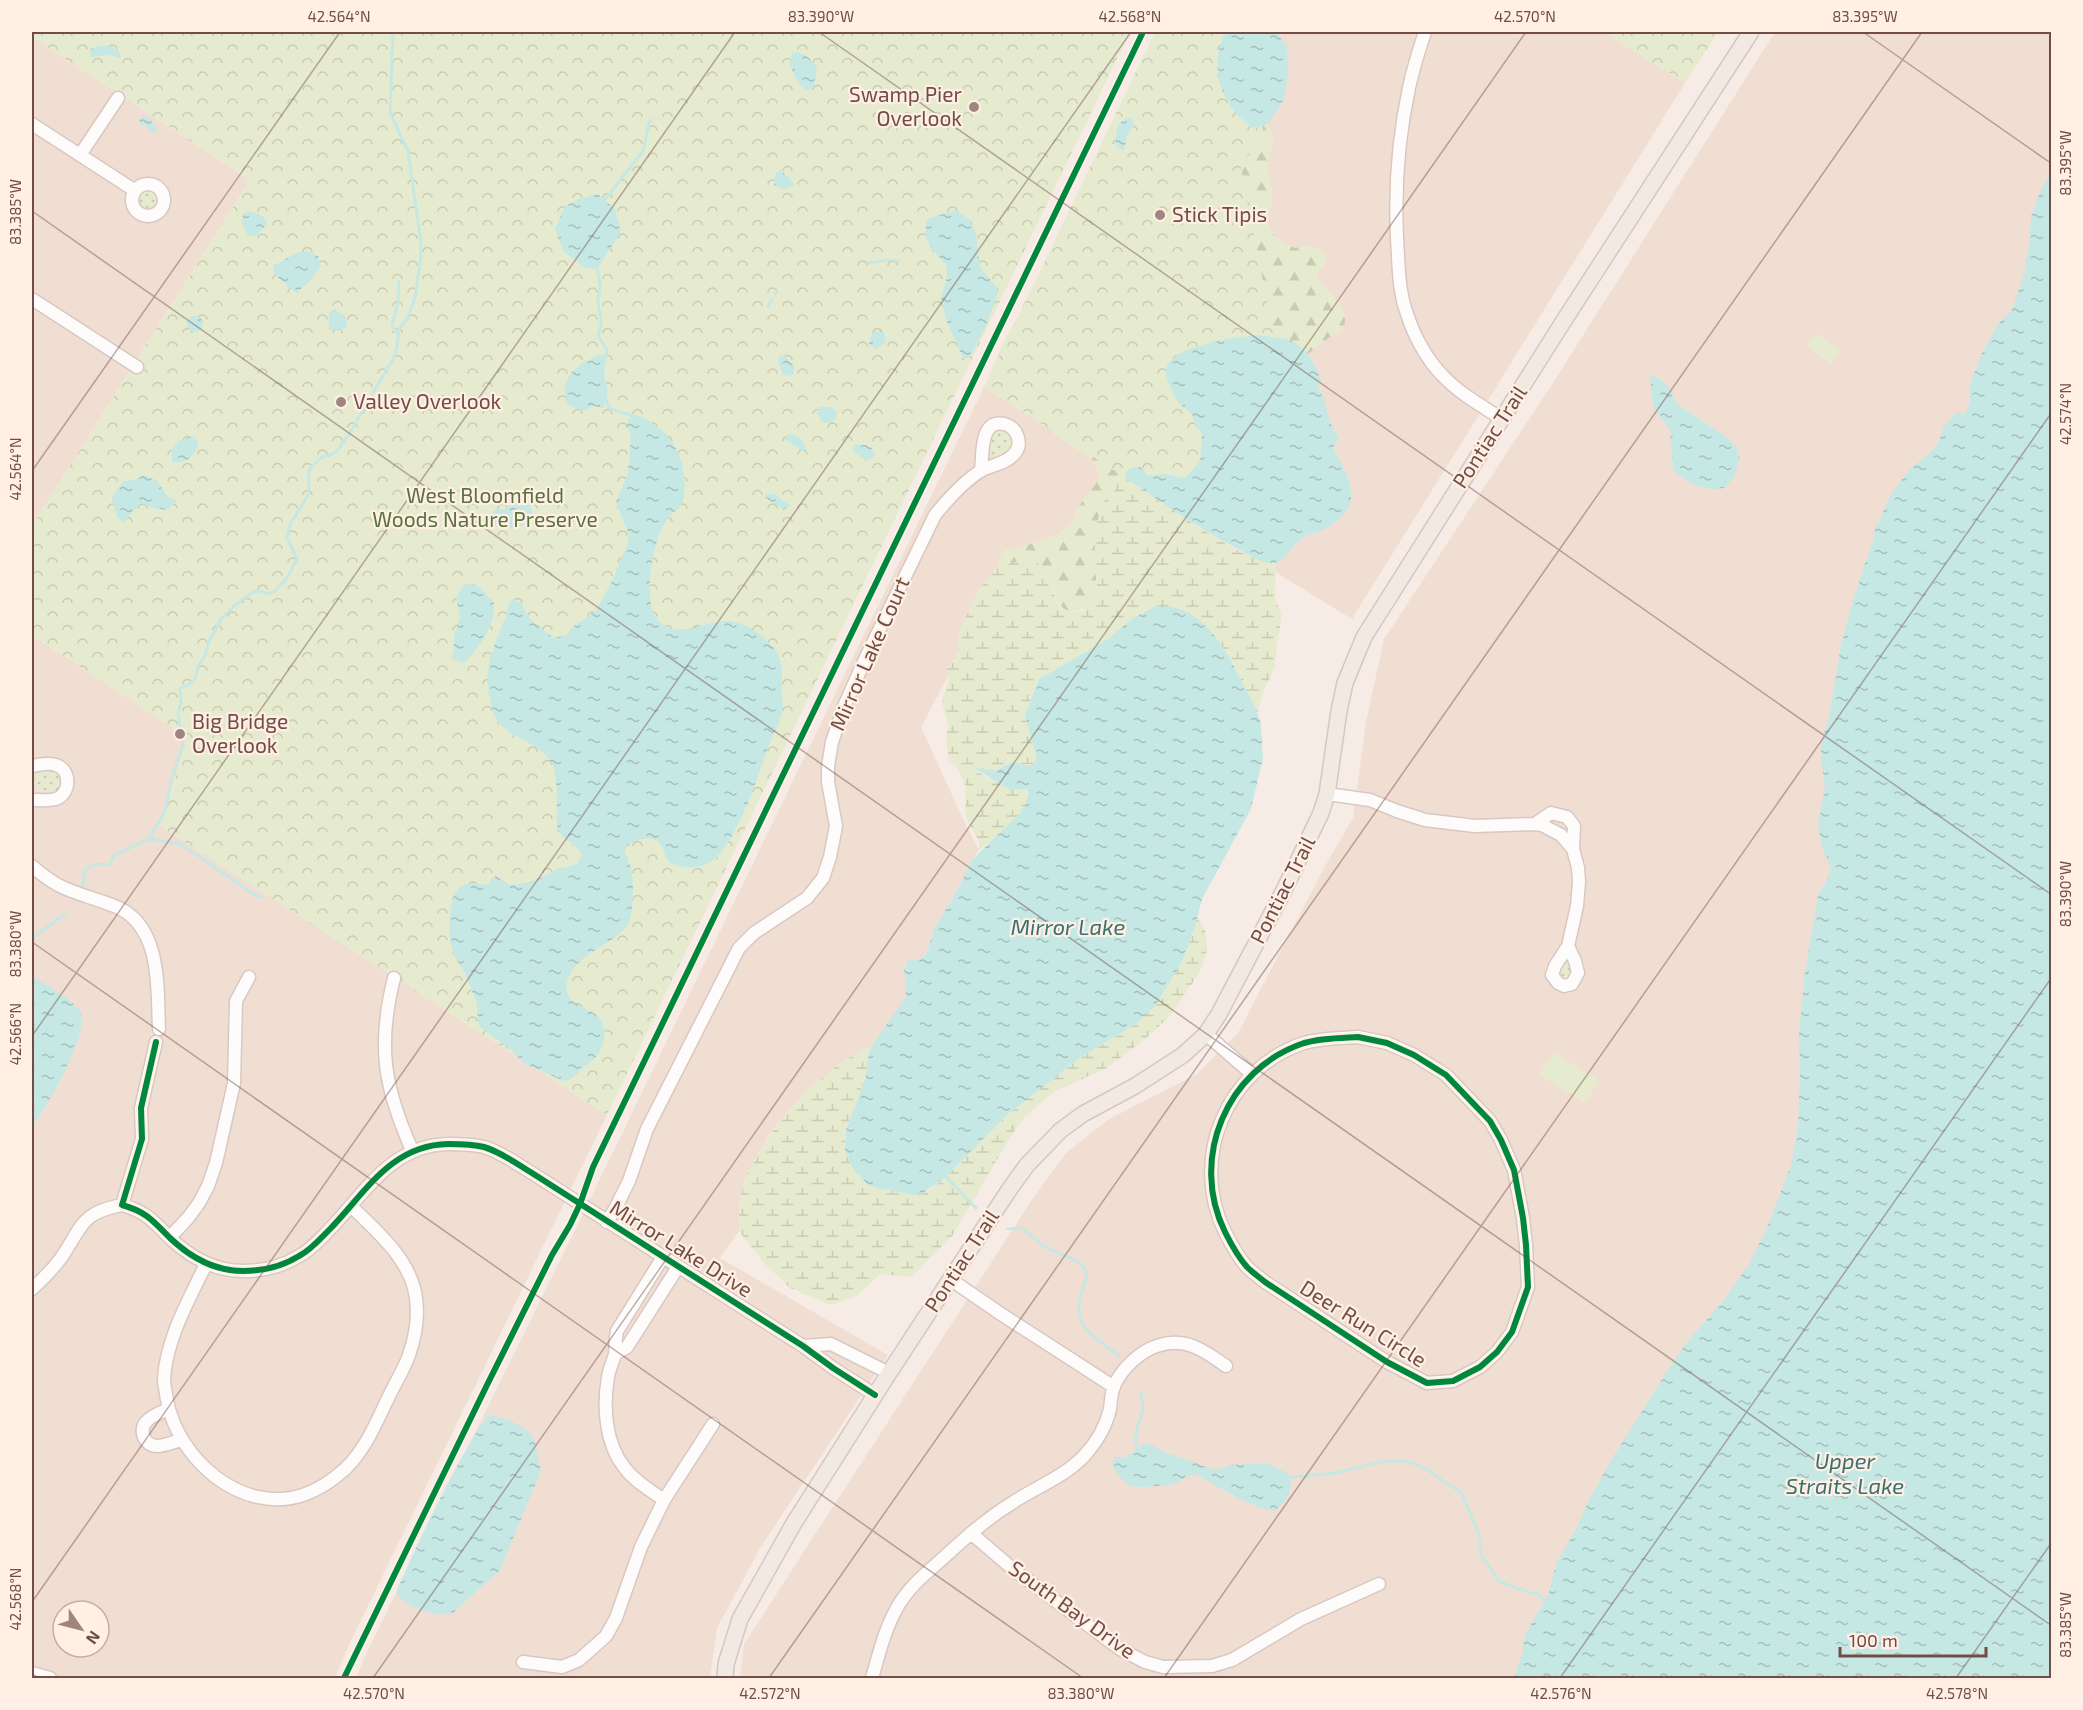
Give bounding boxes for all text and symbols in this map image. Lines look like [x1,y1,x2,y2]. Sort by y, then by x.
text: 42.564°N [308,7,370,25]
text: 83.390°W [788,7,854,25]
text: 42.568°N [1099,7,1161,25]
text: 42.570°N [1494,7,1556,25]
text: 83.395°W [1832,7,1898,25]
place label: Swamp Pier Overlook [849,81,963,130]
marker: Swamp Pier Overlook [967,100,981,114]
text: 83.395°W [2056,130,2074,196]
text: 83.385°W [6,179,24,245]
place label: Stick Tipis [1172,201,1267,226]
marker: Stick Tipis [1153,208,1167,222]
street label: Pontiac Trail [1446,380,1532,492]
text: 42.574°N [2056,383,2074,445]
place label: Valley Overlook [353,388,502,413]
marker: Valley Overlook [334,395,348,409]
text: 42.564°N [6,438,24,500]
park label: West Bloomfield Woods Nature Preserve [372,482,598,531]
street label: Mirror Lake Court [824,573,914,734]
place label: Big Bridge Overlook [192,708,288,757]
marker: Big Bridge Overlook [173,727,187,741]
street label: Pontiac Trail [1244,831,1320,947]
text: 83.390°W [2056,861,2074,927]
text: 83.380°W [6,910,24,978]
water label: Mirror Lake [1011,913,1125,939]
text: 42.566°N [6,1003,24,1065]
street label: Mirror Lake Drive [606,1194,758,1302]
street label: Pontiac Trail [918,1204,1004,1316]
street label: Deer Run Circle [1296,1274,1432,1372]
water label: Upper Straits Lake [1786,1447,1904,1498]
street label: South Bay Drive [1005,1555,1141,1663]
text: 42.568°N [6,1568,24,1630]
text: 83.385°W [2056,1592,2074,1658]
north arrow [51,1599,111,1659]
scale bar [1840,1620,1986,1658]
text: N [83,1628,105,1648]
text: 100 m [1849,1629,1898,1651]
text: 42.570°N [343,1684,405,1702]
text: 42.572°N [739,1684,801,1702]
text: 83.380°W [1047,1684,1115,1702]
text: 42.576°N [1530,1684,1592,1702]
text: 42.578°N [1926,1684,1988,1702]

